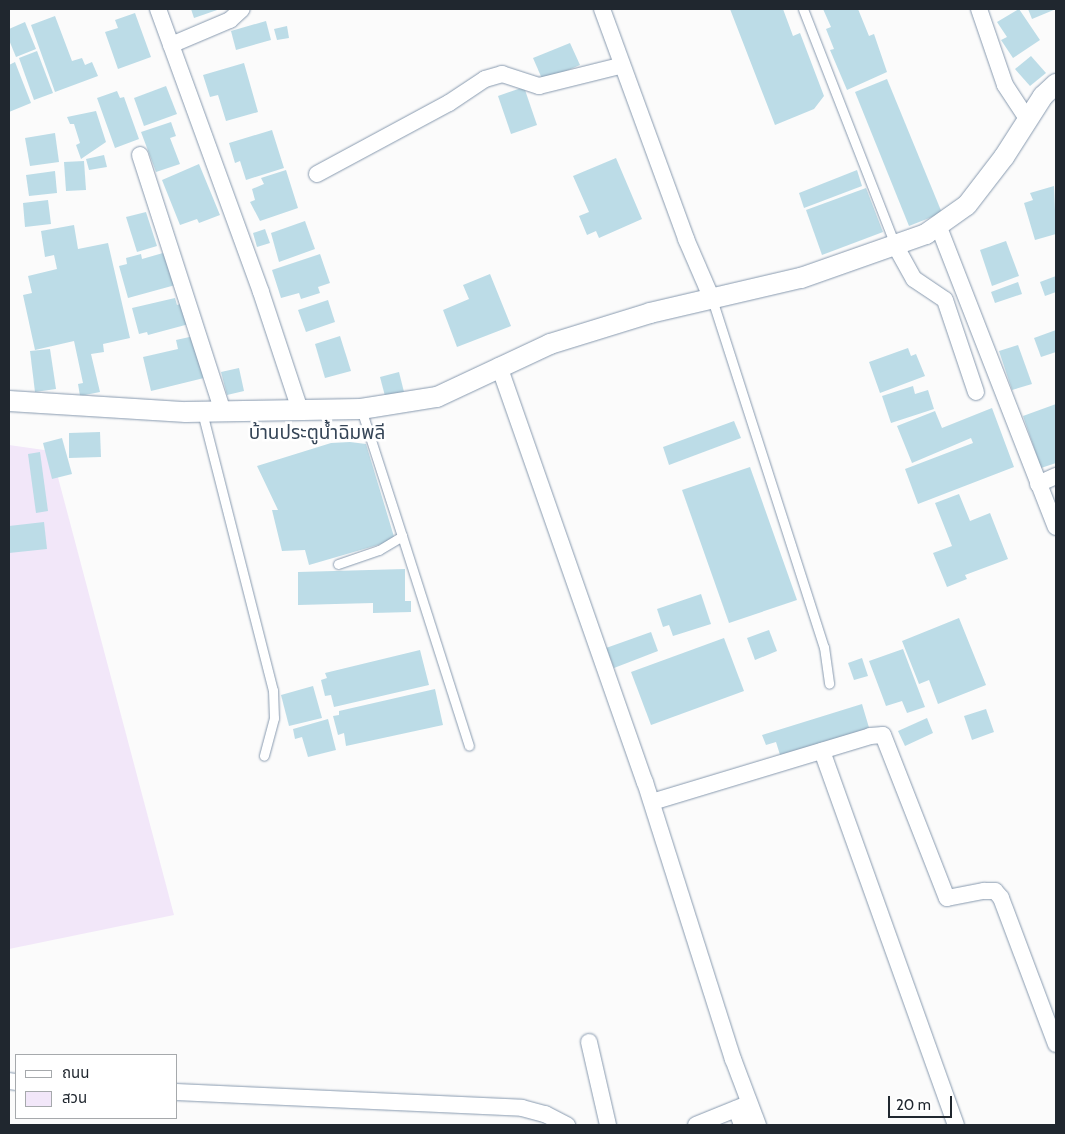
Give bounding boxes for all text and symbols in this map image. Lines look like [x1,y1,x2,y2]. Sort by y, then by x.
district label: บ้านประตูน้ำฉิมพลี [249,422,385,444]
legend [15,1054,178,1119]
text: ถนน [62,1064,89,1082]
scale bar [890,1086,954,1118]
text: สวน [62,1089,87,1107]
text: 20 m [896,1096,931,1114]

